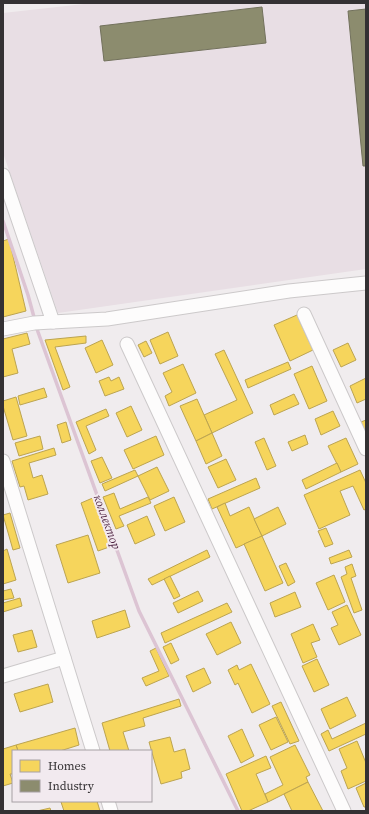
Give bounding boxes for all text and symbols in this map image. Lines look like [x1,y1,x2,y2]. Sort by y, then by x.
water label: коллектор [90,493,124,551]
legend [12,750,152,802]
text: Homes [48,758,86,774]
text: Industry [48,778,95,794]

